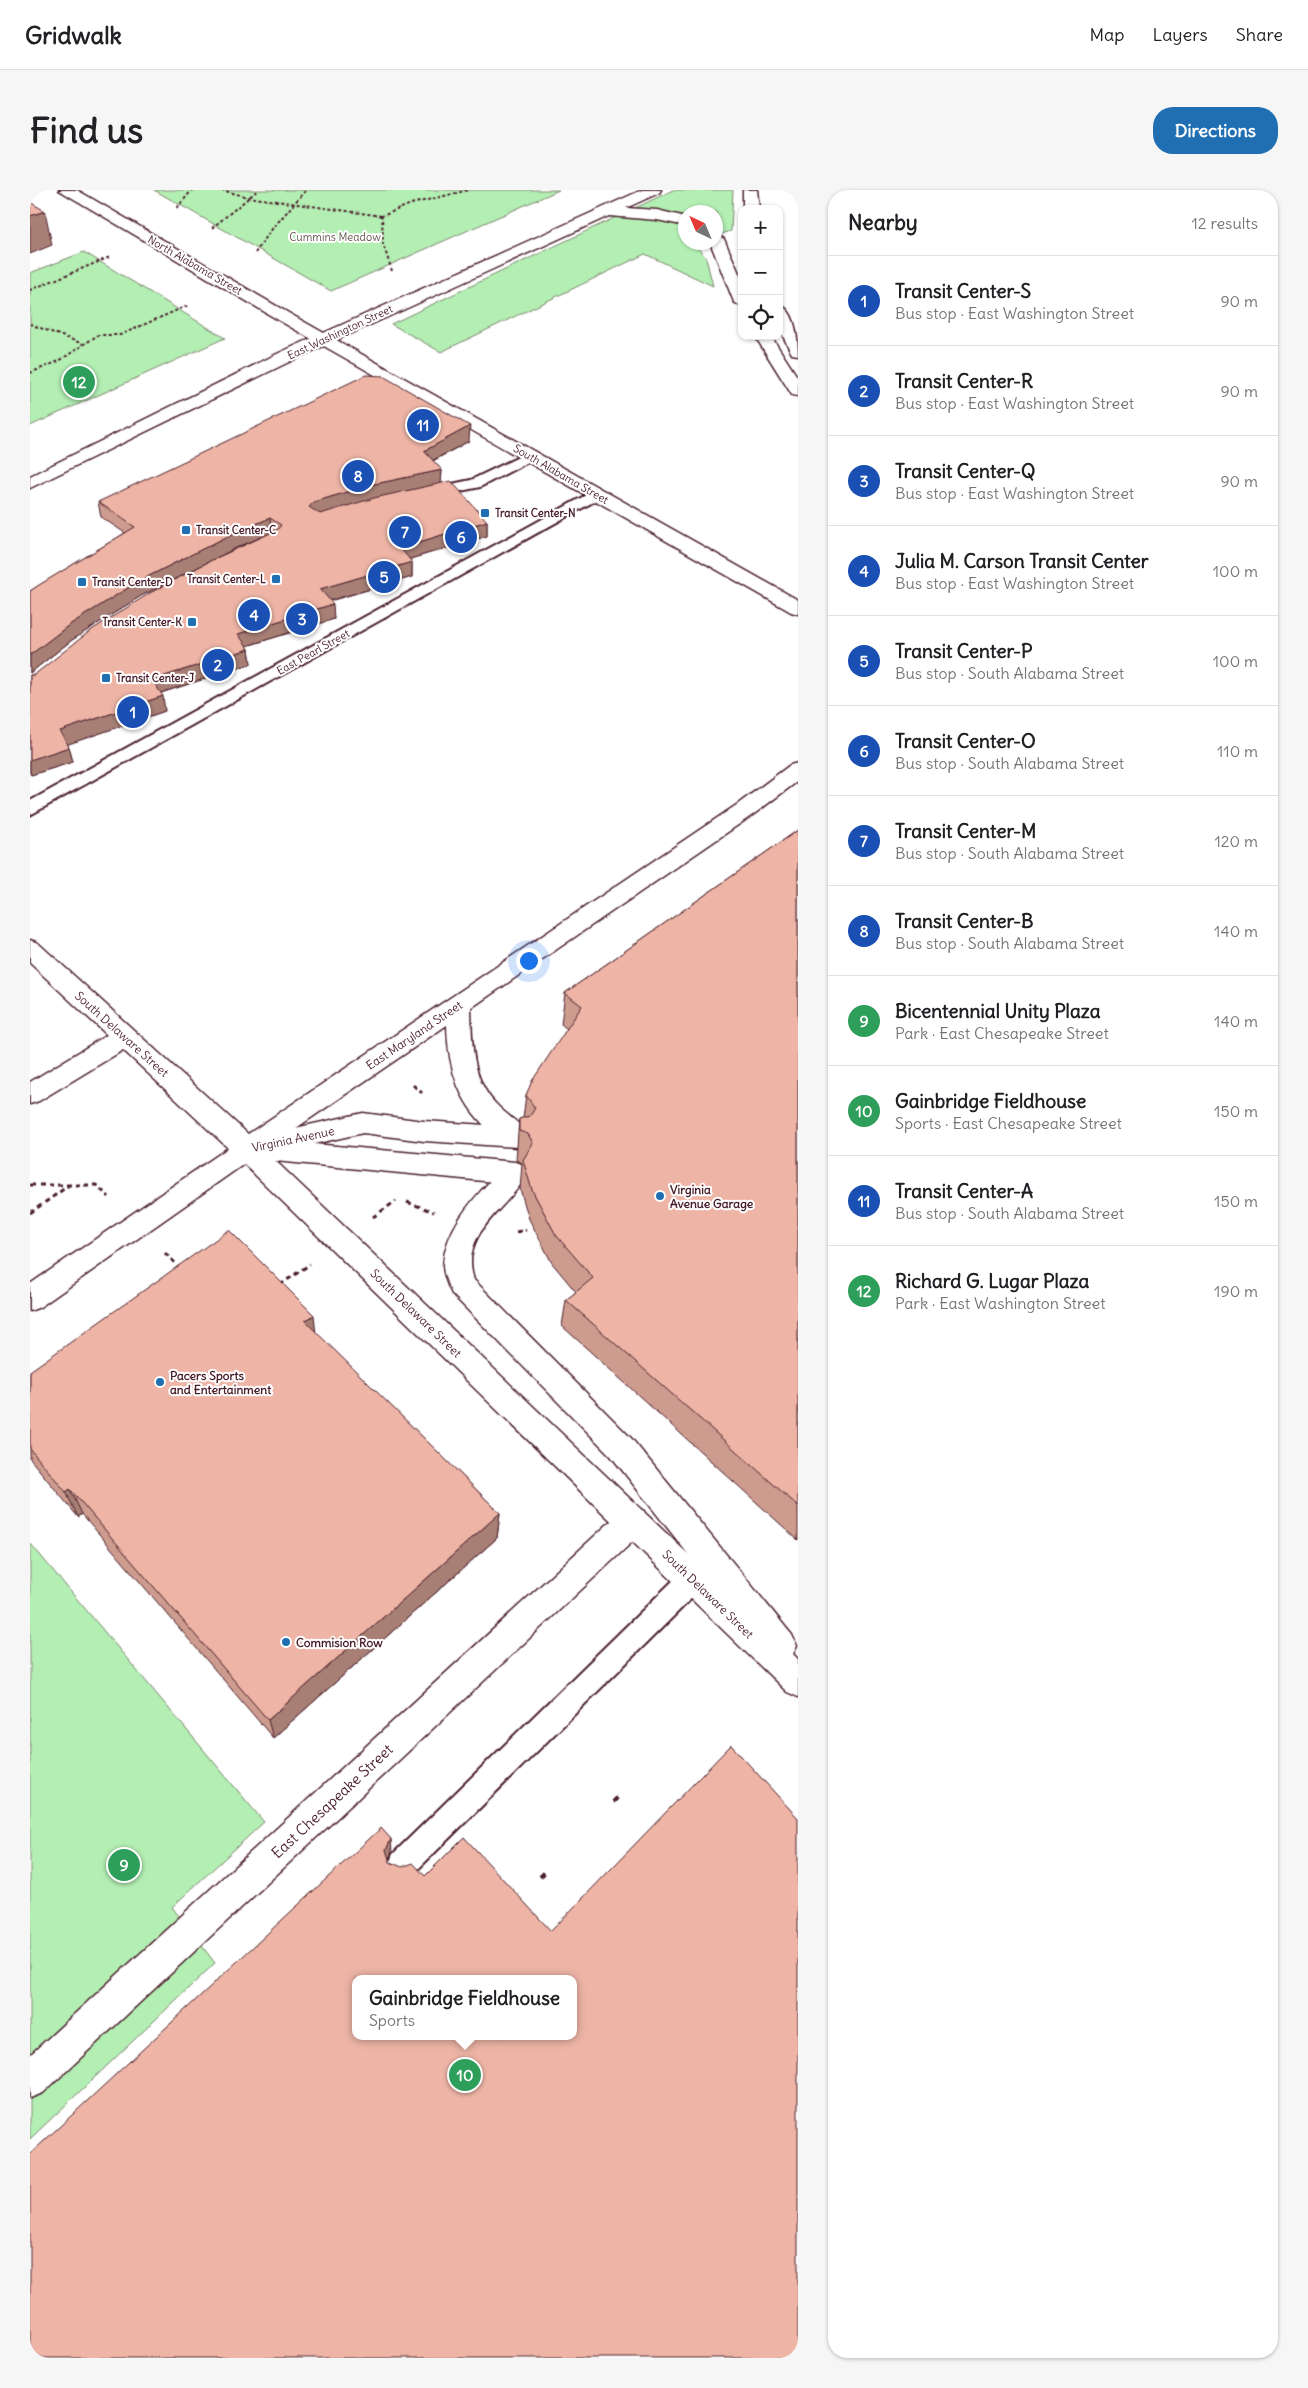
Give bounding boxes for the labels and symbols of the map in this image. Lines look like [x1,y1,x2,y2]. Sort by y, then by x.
north arrow [678,205,723,250]
park label: Cummins Meadow [289,230,381,244]
street label: North Alabama Street [145,232,245,298]
street label: East Washington Street [285,301,395,363]
pin: 12 [63,363,95,401]
pin: 11 [407,406,439,444]
street label: South Alabama Street [511,441,611,507]
pin: 8 [342,457,374,495]
place label: Transit Center-N [495,506,576,520]
marker: Transit Center-N [479,507,491,519]
pin: 7 [389,513,421,551]
pin: 6 [445,518,477,556]
place label: Transit Center-C [196,523,277,537]
marker: Transit Center-C [180,524,192,536]
pin: 5 [368,558,400,596]
place label: Transit Center-L [187,572,266,586]
marker: Transit Center-L [270,573,282,585]
place label: Transit Center-D [92,575,173,589]
marker: Transit Center-D [76,576,88,588]
pin: 4 [238,596,270,634]
pin: 3 [286,600,318,638]
place label: Transit Center-K [102,615,182,629]
marker: Transit Center-K [186,616,198,628]
street label: East Pearl Street [274,626,352,678]
pin: 2 [202,646,234,684]
place label: Transit Center-J [116,671,195,685]
marker: Transit Center-J [100,672,112,684]
pin: 1 [117,693,149,731]
your location [516,948,542,974]
street label: South Delaware Street [72,988,172,1080]
street label: East Maryland Street [363,997,465,1073]
street label: Virginia Avenue [250,1123,336,1155]
place label: Virginia Avenue Garage [670,1182,754,1212]
marker: Virginia Avenue Garage [654,1190,666,1202]
street label: South Delaware Street [367,1266,465,1360]
place label: Pacers Sports and Entertainment [170,1368,272,1397]
marker: Pacers Sports and Entertainment [154,1376,166,1388]
street label: South Delaware Street [659,1547,757,1641]
place label: Commision Row [296,1635,383,1650]
marker: Commision Row [280,1636,292,1648]
street label: East Chesapeake Street [267,1740,397,1862]
pin: 9 [108,1846,140,1884]
pin: 10 [449,2056,481,2094]

